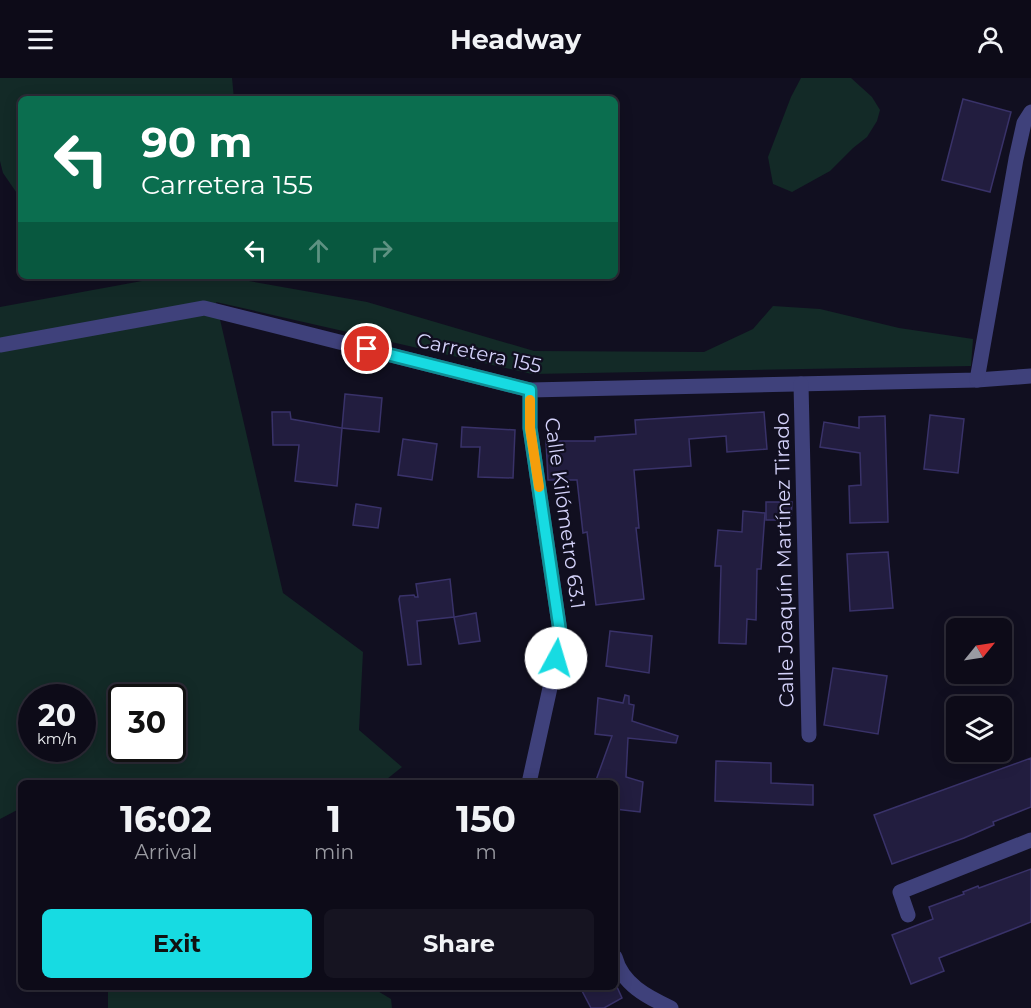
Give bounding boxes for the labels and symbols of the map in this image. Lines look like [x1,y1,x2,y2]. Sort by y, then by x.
pin [341,323,392,374]
street label: Carretera 155 [414,328,544,378]
street label: Calle Joaquín Martínez Tirado [769,412,799,708]
street label: Calle Kilómetro 63.1 [540,416,590,610]
north arrow [946,618,1012,684]
position arrow [524,626,588,690]
speed limit sign: 30 [108,684,186,762]

